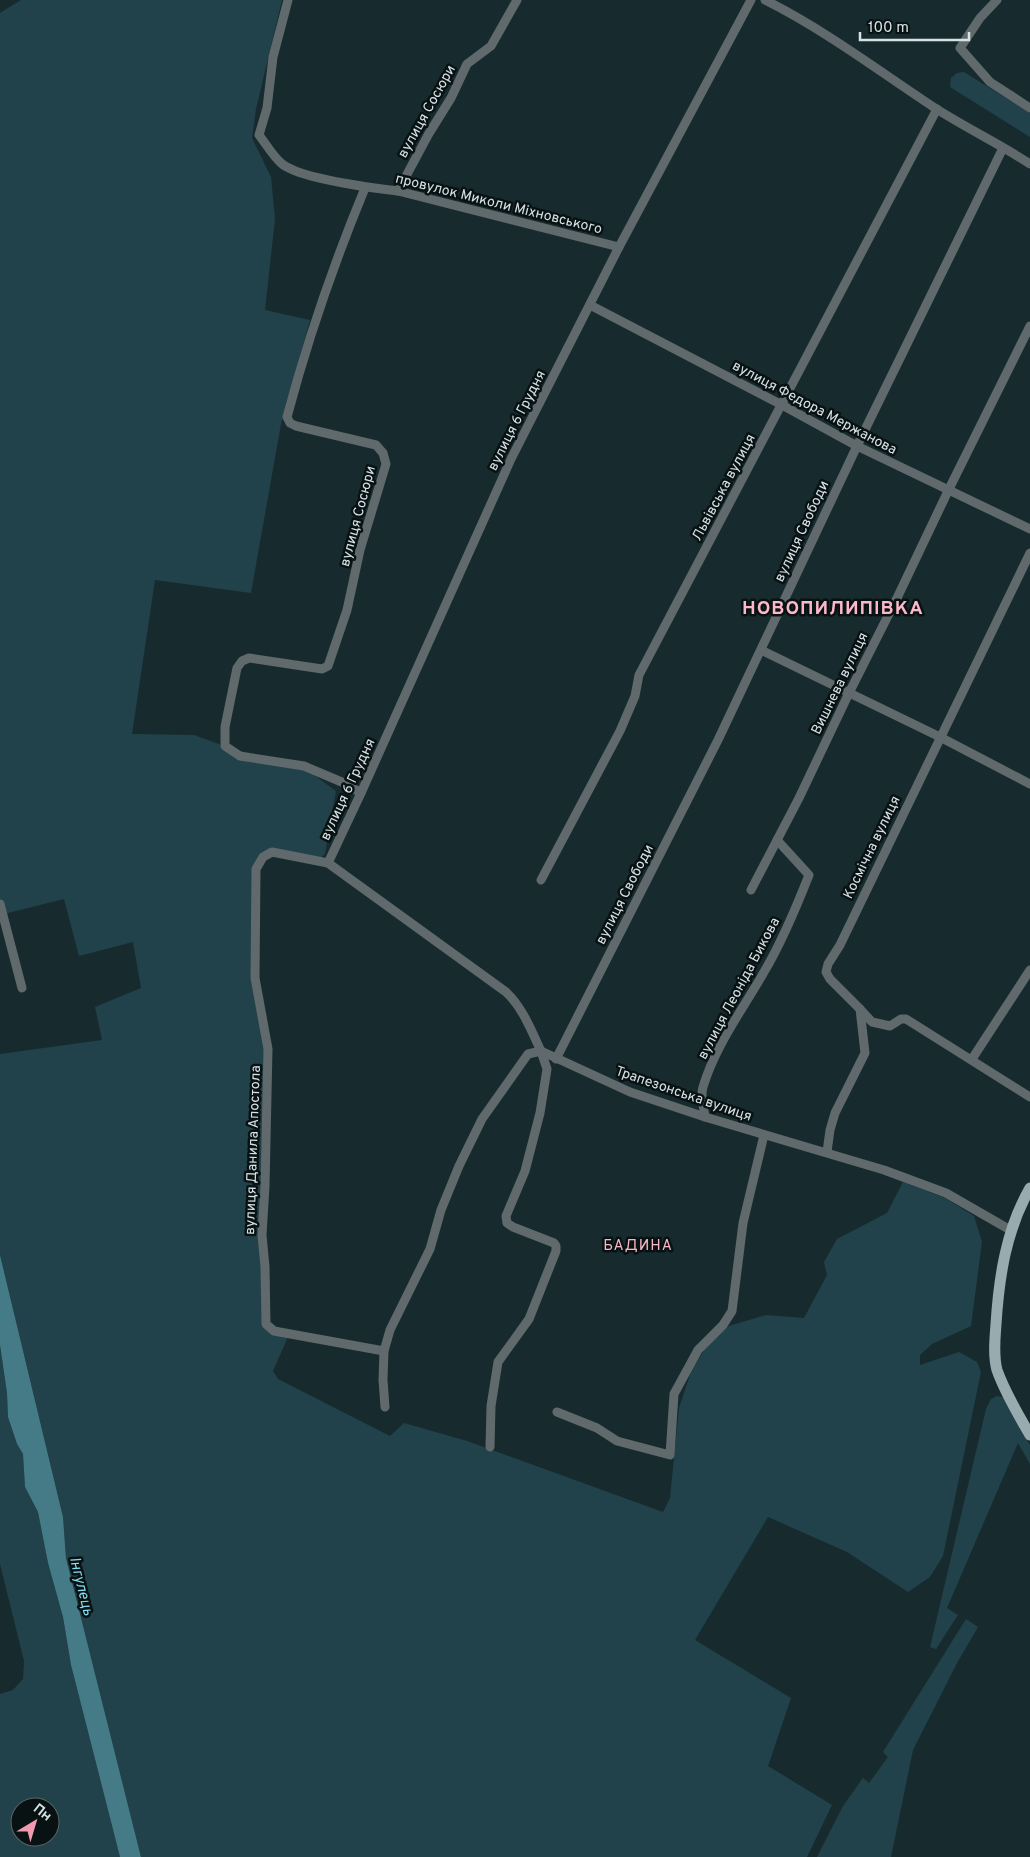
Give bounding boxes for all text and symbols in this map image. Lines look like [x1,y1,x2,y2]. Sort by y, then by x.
scale bar [860,10,969,42]
text: 100 m [868,19,909,38]
street label: вулиця Сосюри [395,62,460,161]
street label: провулок Миколи Міхновського [394,171,604,238]
street label: вулиця Федора Мержанова [729,358,899,459]
street label: вулиця 6 Грудня [485,368,550,474]
street label: Львівська вулиця [689,431,760,544]
street label: вулиця Сосюри [337,464,380,569]
street label: вулиця Свободи [771,478,833,585]
district label: НОВОПИЛИПІВКА [742,597,924,621]
street label: Вишнева вулиця [808,630,872,738]
street label: вулиця 6 Грудня [317,736,379,843]
street label: Космічна вулиця [840,793,905,902]
street label: вулиця Свободи [593,842,658,947]
street label: вулиця Леоніда Бикова [695,915,784,1063]
street label: Трапезонська вулиця [613,1063,754,1126]
street label: вулиця Данила Апостола [242,1065,265,1235]
district label: БАДИНА [603,1237,673,1256]
water label: Інгулець [64,1555,97,1618]
north arrow [10,1797,60,1847]
text: Пн [29,1800,55,1825]

